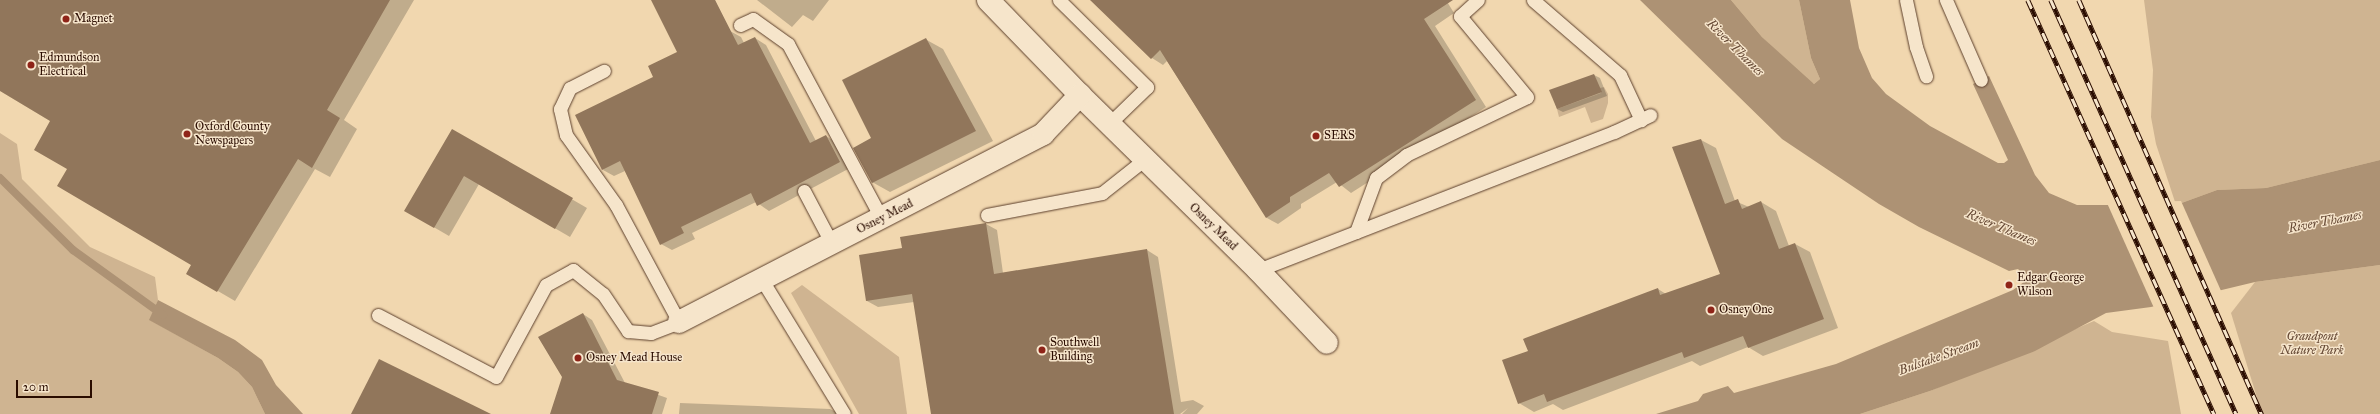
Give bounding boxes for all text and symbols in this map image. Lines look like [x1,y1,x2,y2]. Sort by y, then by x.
place label: Magnet [74,12,113,26]
marker: Magnet [61,14,71,24]
water label: River Thames [1703,16,1767,80]
place label: Edmundson Electrical [39,51,100,79]
marker: Edmundson Electrical [26,60,36,70]
place label: Oxford County Newspapers [195,120,270,148]
marker: Oxford County Newspapers [182,129,192,139]
place label: SERS [1324,129,1355,143]
marker: SERS [1311,131,1321,141]
street label: Osney Mead [854,197,916,237]
street label: Osney Mead [1186,200,1240,254]
water label: River Thames [1964,206,2038,250]
water label: River Thames [2287,207,2363,237]
place label: Edgar George Wilson [2017,271,2084,299]
marker: Edgar George Wilson [2004,280,2014,290]
place label: Osney One [1719,303,1773,317]
marker: Osney One [1706,305,1716,315]
park label: Grandpont Nature Park [2280,330,2344,358]
water label: Bulstake Stream [1897,335,1981,379]
place label: Southwell Building [1050,336,1099,364]
marker: Southwell Building [1037,345,1047,355]
place label: Osney Mead House [586,351,682,365]
marker: Osney Mead House [573,353,583,363]
scale bar [18,372,94,398]
text: 20 m [23,380,49,394]

